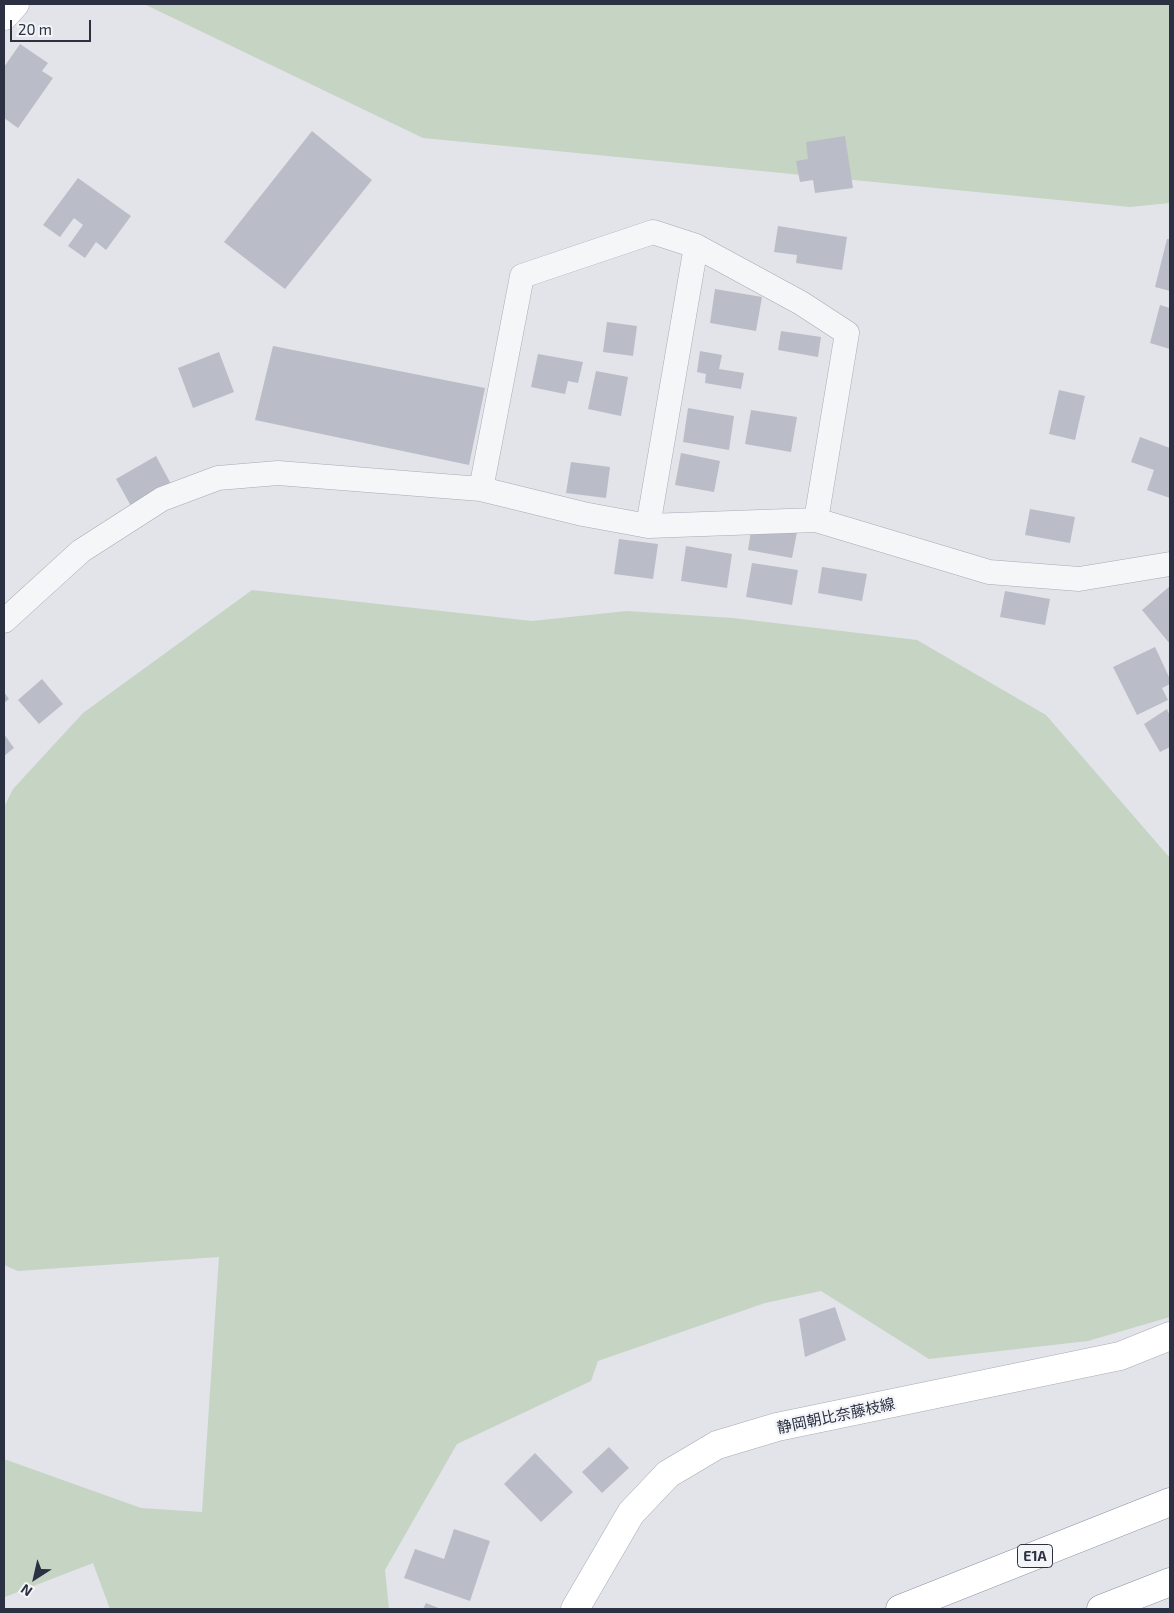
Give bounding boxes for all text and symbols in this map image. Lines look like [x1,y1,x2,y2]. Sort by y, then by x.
scale bar [12,10,94,42]
text: 20 m [18,20,52,38]
street label: 静岡朝比奈藤枝線 [775,1395,897,1437]
road number: E1A [1018,1544,1052,1568]
north arrow [10,1553,60,1603]
text: N [17,1581,35,1601]

